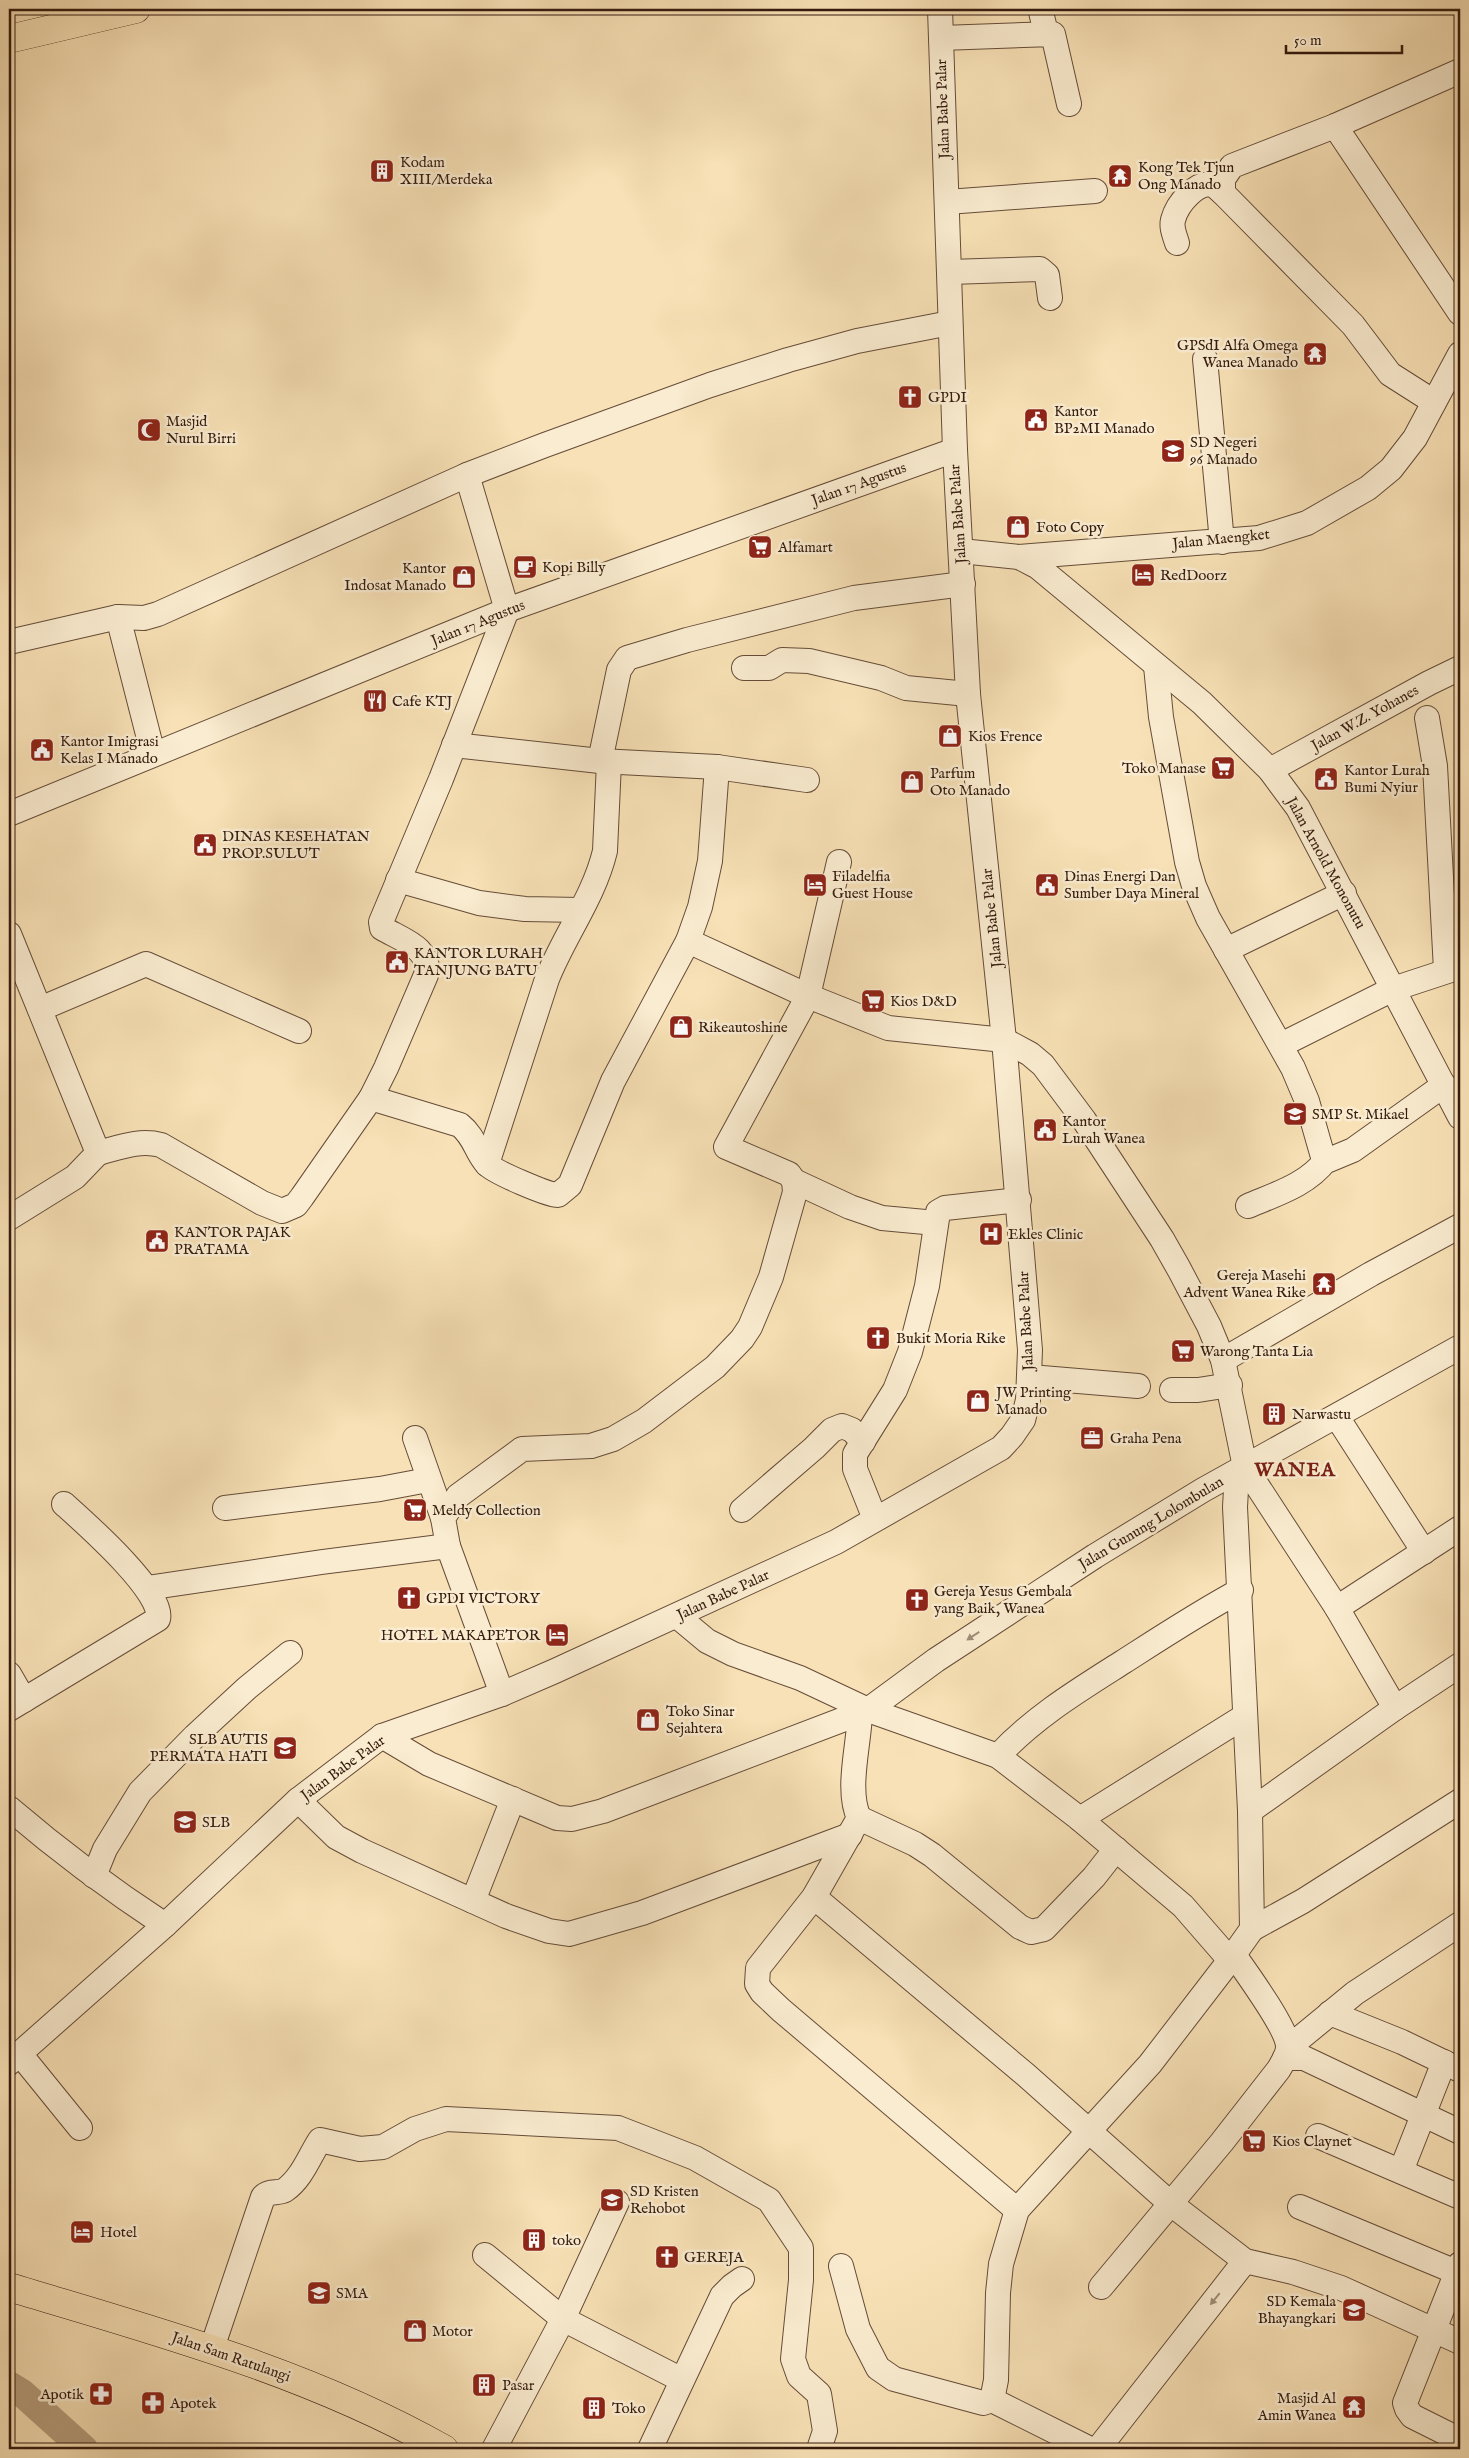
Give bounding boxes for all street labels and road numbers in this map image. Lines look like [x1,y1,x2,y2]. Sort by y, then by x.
street label: Jalan Babe Palar [932,58,954,161]
street label: Jalan 17 Agustus [807,458,909,511]
street label: Jalan Babe Palar [945,463,971,566]
street label: Jalan Maengket [1169,524,1271,554]
street label: Jalan 17 Agustus [426,596,528,651]
street label: Jalan W.Z. Yohanes [1306,681,1422,756]
street label: Jalan Arnold Mononutu [1281,792,1370,932]
street label: Jalan Babe Palar [977,867,1007,971]
street label: Jalan Babe Palar [1014,1270,1038,1373]
street label: Jalan Gunung Lolombulan [1073,1472,1227,1575]
street label: Jalan Babe Palar [672,1565,773,1626]
street label: Jalan Babe Palar [295,1731,389,1806]
street label: Jalan Sam Ratulangi [167,2327,293,2386]

